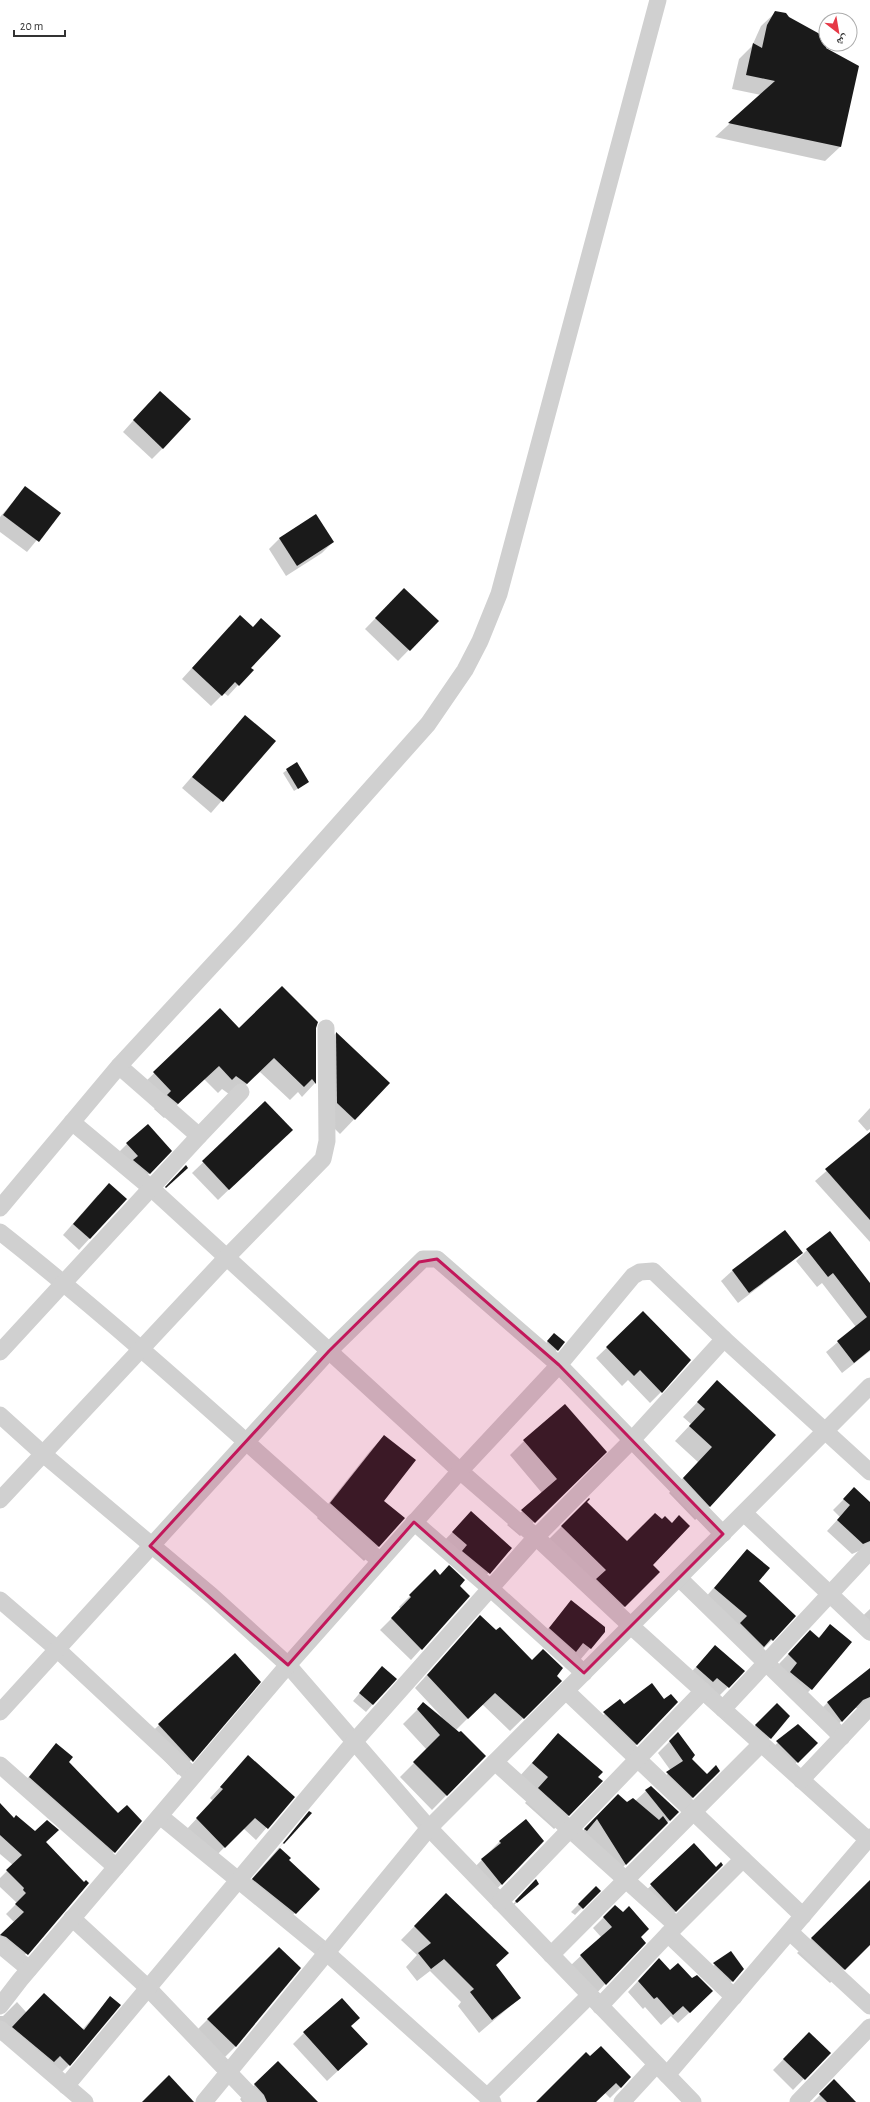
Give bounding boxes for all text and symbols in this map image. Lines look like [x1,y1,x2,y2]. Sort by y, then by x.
scale bar [14,12,65,38]
north arrow [818,12,858,52]
text: 20 m [20,20,43,32]
text: ش [834,31,851,48]

